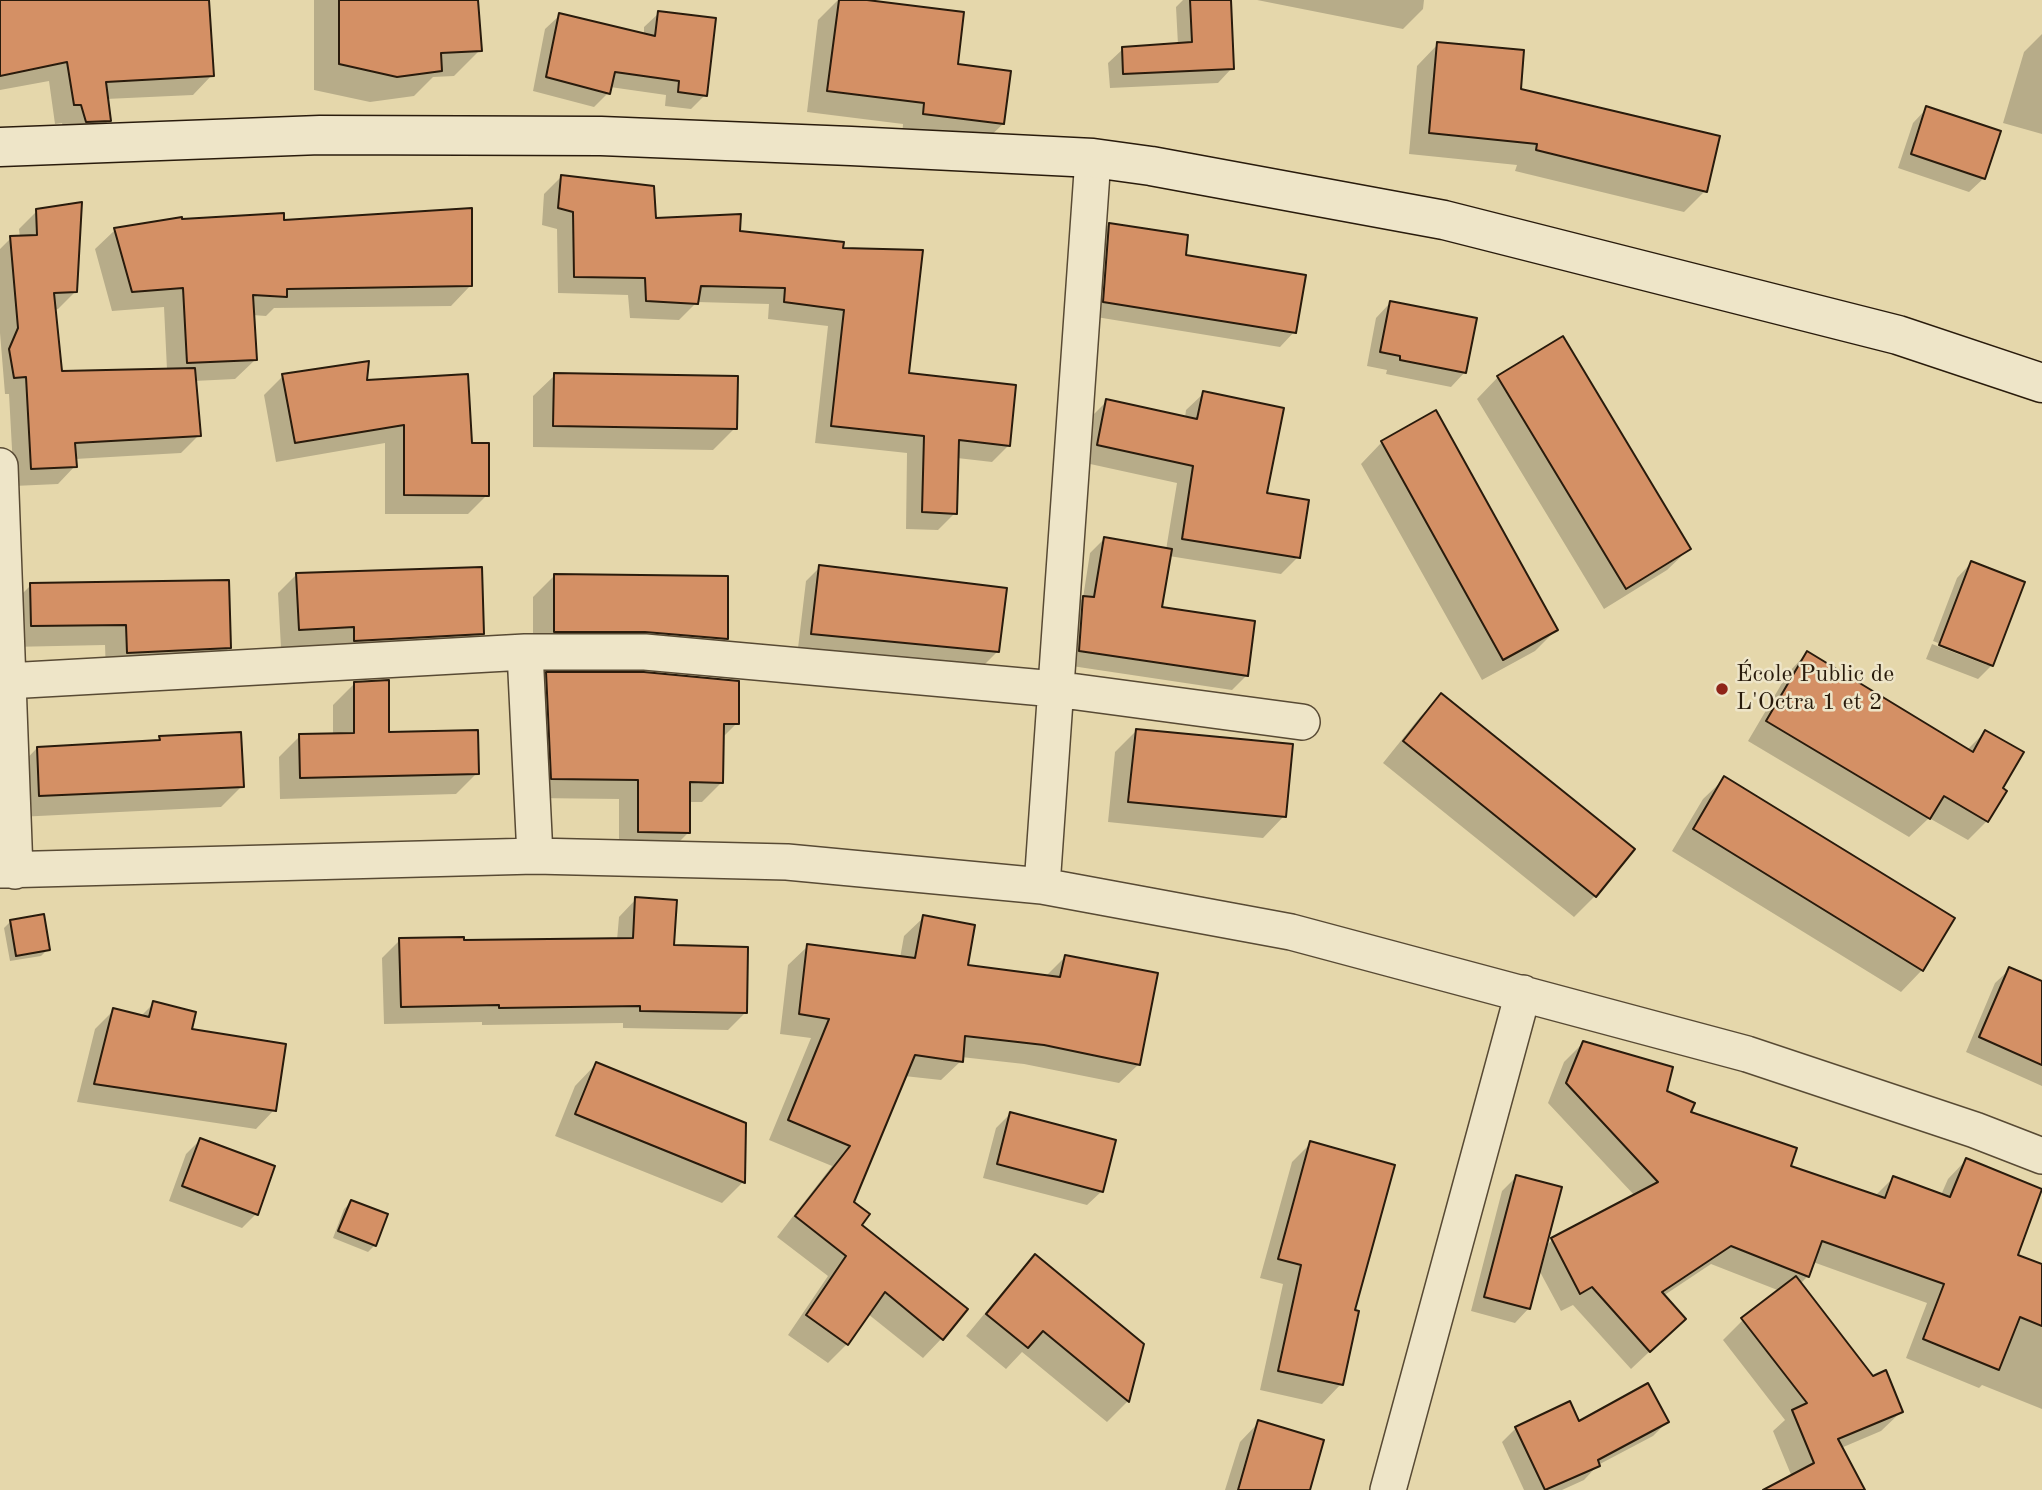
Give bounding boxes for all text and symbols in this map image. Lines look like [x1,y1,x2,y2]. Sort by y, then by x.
place label: École Public de L'Octra 1 et 2 [1736,661,1894,717]
marker: École Public de L'Octra 1 et 2 [1714,681,1730,697]

